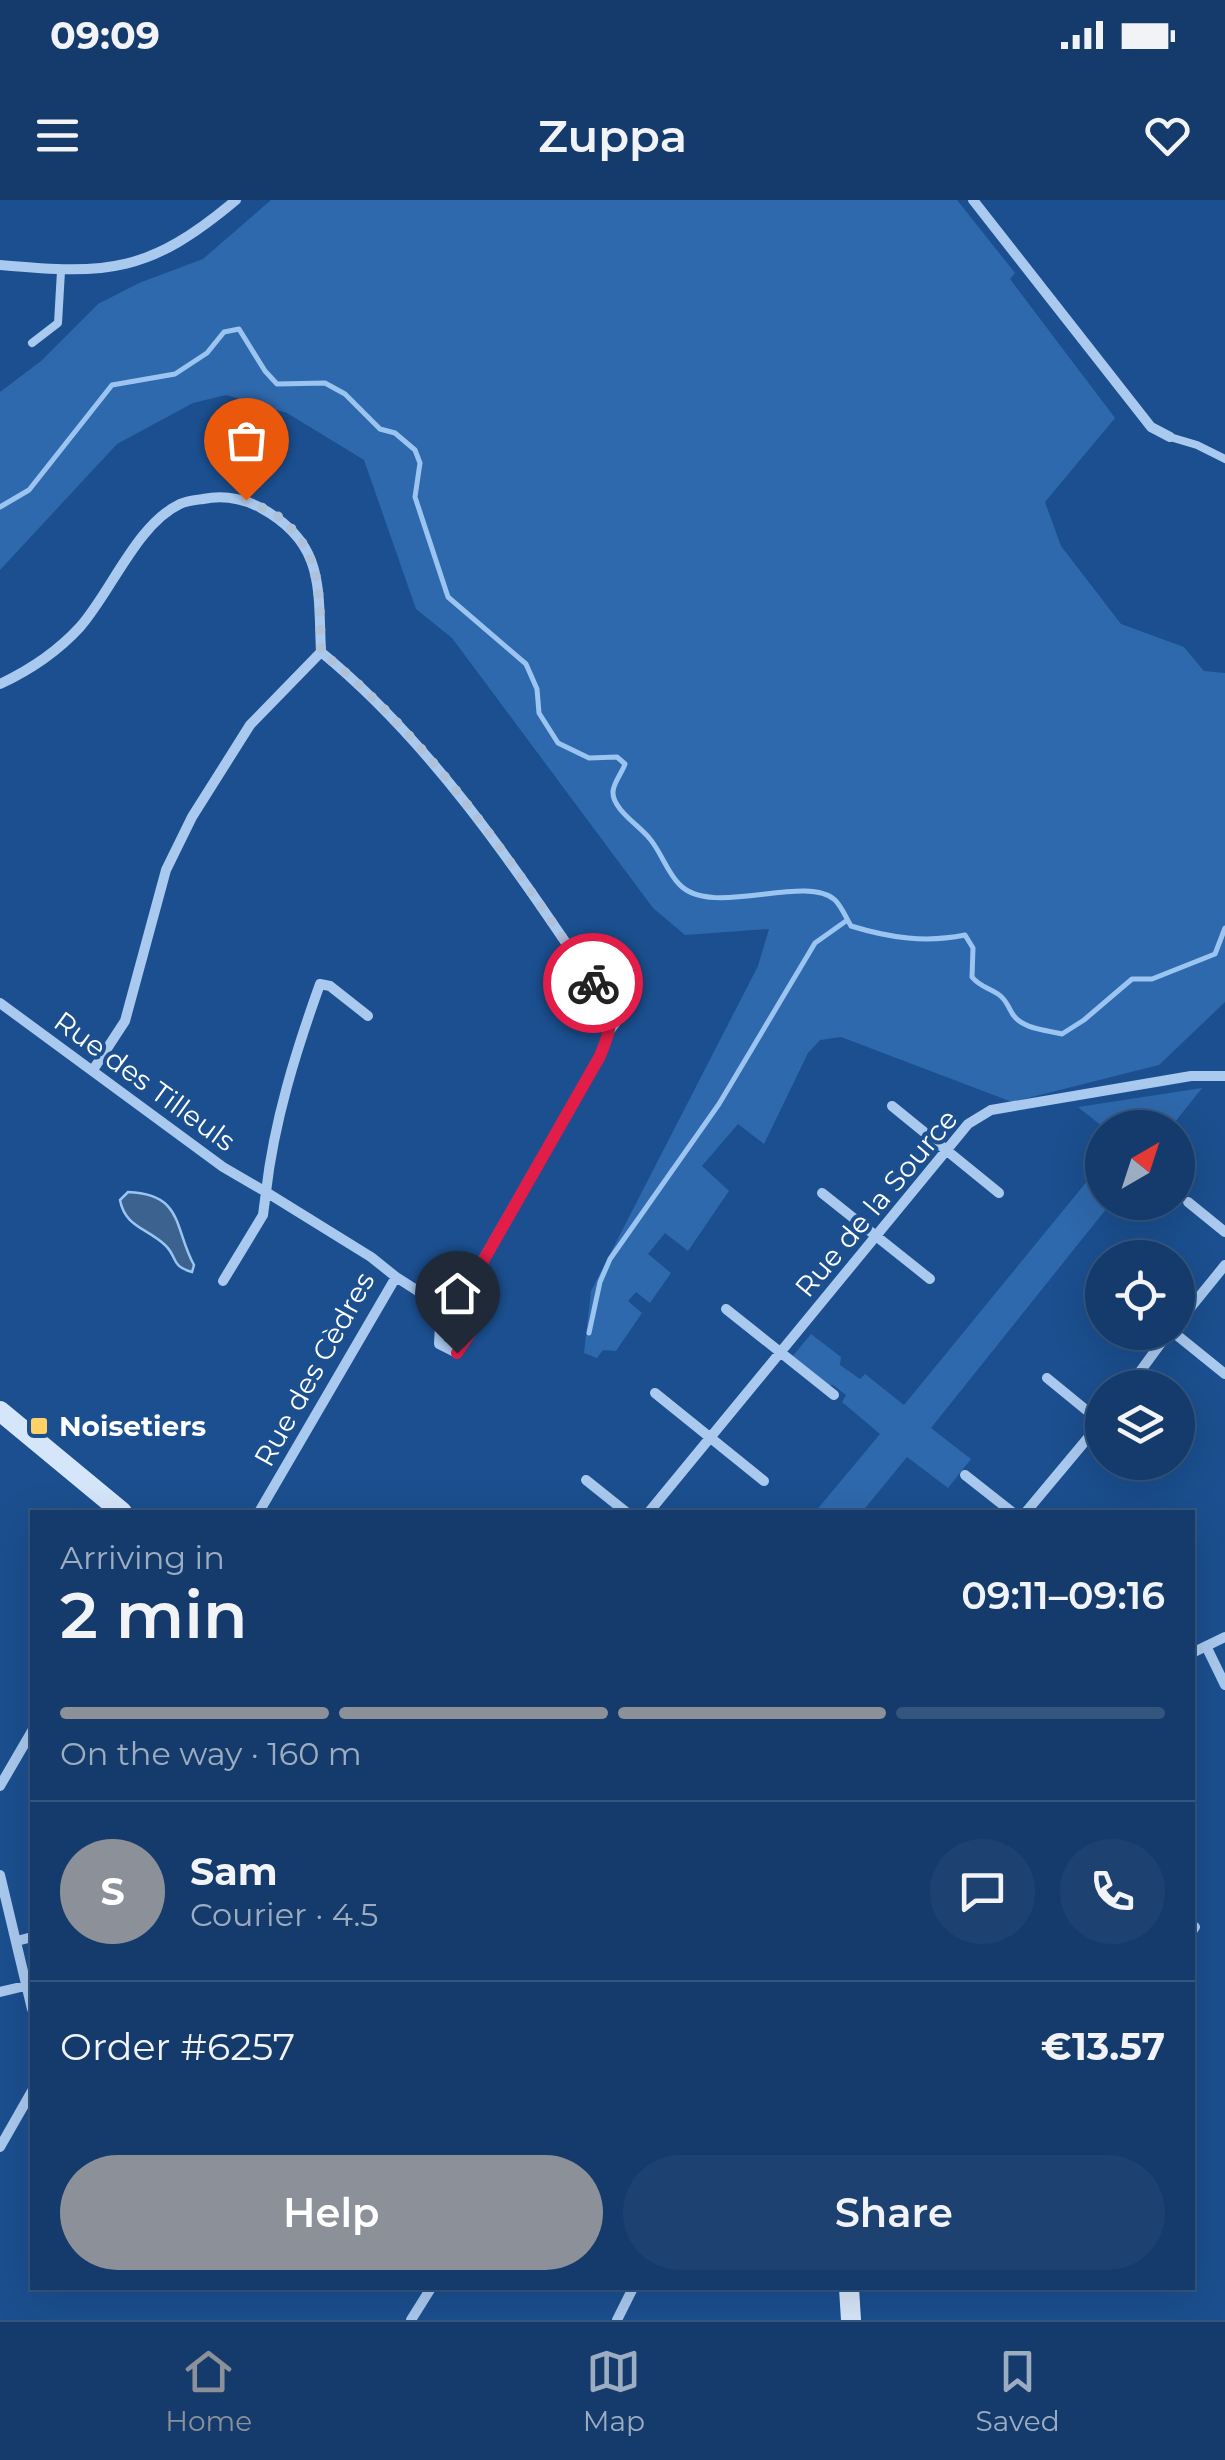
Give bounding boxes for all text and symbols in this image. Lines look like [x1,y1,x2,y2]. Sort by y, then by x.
text: 09:09 [50,12,160,59]
icon: menu [30,108,85,163]
text: Zuppa [538,108,687,163]
icon: heart [1140,108,1195,163]
pin [204,398,289,501]
icon: bag [219,413,274,468]
courier [543,933,643,1033]
icon: bike [566,956,621,1011]
street label: Rue des Tilleuls [48,1004,242,1158]
street label: Rue de la Source [788,1102,964,1304]
north arrow [1085,1110,1195,1220]
map controls [1085,1110,1195,1480]
button: locate [1085,1240,1195,1350]
pin [415,1251,500,1354]
street label: Rue des Cèdres [247,1266,381,1472]
icon: home [430,1266,485,1321]
button: layers [1085,1370,1195,1480]
place label: Noisetiers [59,1409,206,1443]
marker: Noisetiers [28,1415,50,1437]
text: Arriving in [60,1538,225,1577]
text: 09:11–09:16 [961,1572,1165,1619]
text: 2 min [60,1575,248,1654]
text: On the way · 160 m [60,1734,362,1773]
button: chat [930,1839,1035,1944]
button: phone [1060,1839,1165,1944]
text: Sam [190,1848,278,1895]
text: S [100,1868,125,1915]
text: Courier · 4.5 [190,1895,378,1934]
text: Order #6257 [60,2023,295,2070]
text: €13.57 [1041,2023,1165,2070]
button: Help [60,2155,603,2270]
button: Share [623,2155,1165,2270]
tab: Home [165,2344,252,2438]
tab: Map [583,2344,645,2438]
tab: Saved [976,2344,1060,2438]

